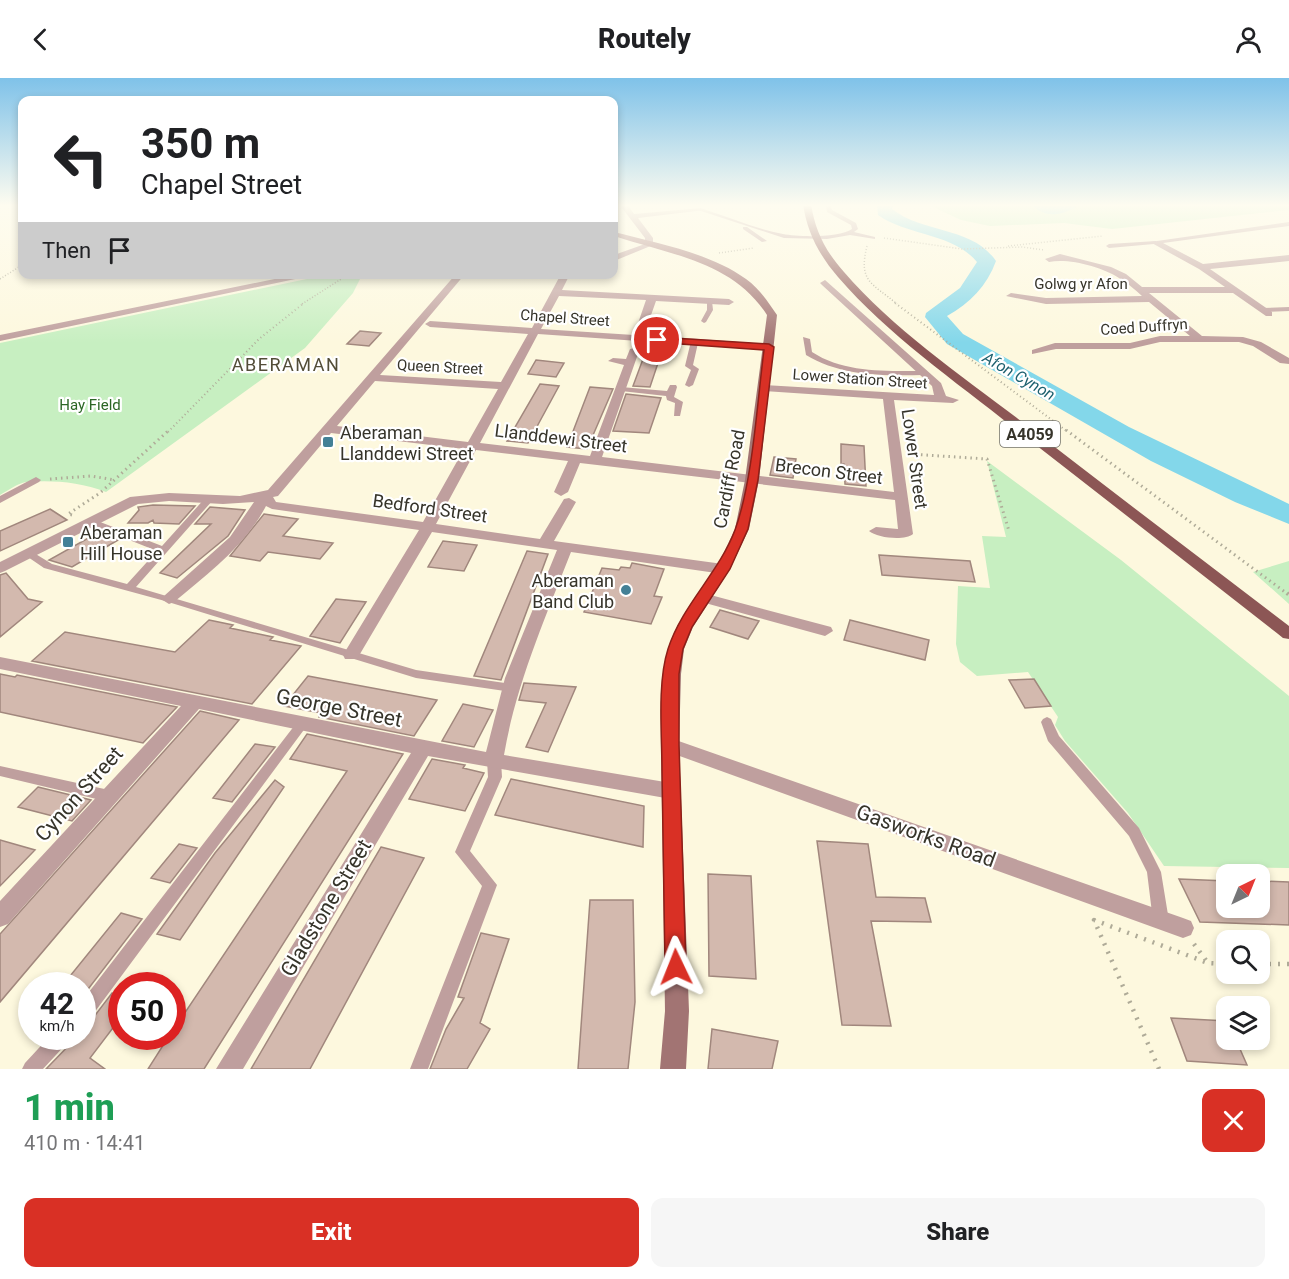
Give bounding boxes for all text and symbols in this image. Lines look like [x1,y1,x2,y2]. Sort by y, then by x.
icon: back [24,23,57,56]
text: Routely [598,23,691,55]
icon: person [1232,23,1265,56]
text: 350 m [141,119,260,168]
icon: left [42,120,120,198]
text: Chapel Street [141,169,302,201]
icon: arrive [103,234,136,267]
text: Then [42,238,91,263]
street label: Golwg yr Afon [1034,275,1128,293]
street label: Chapel Street [520,306,610,330]
pin [631,314,682,365]
street label: Coed Duffryn [1100,315,1188,339]
icon: arrive [640,323,673,356]
water label: Afon Cynon [979,347,1059,404]
district label: ABERAMAN [232,354,340,375]
street label: Queen Street [397,356,484,378]
street label: Lower Station Street [792,365,928,393]
park label: Hay Field [59,396,121,414]
street label: Lower Street [898,407,932,511]
street label: Llanddewi Street [493,419,629,457]
road number: A4059 [1000,421,1060,447]
place label: Aberaman Llanddewi Street [340,422,474,464]
street label: Cardiff Road [709,428,749,530]
marker: Aberaman Llanddewi Street [321,435,335,449]
street label: Brecon Street [774,454,884,488]
street label: Bedford Street [371,490,489,526]
place label: Aberaman Hill House [80,522,162,564]
marker: Aberaman Hill House [61,535,75,549]
place label: Aberaman Band Club [532,570,614,612]
marker: Aberaman Band Club [619,583,633,597]
street label: George Street [274,684,404,732]
street label: Cynon Street [30,742,128,846]
street label: Gasworks Road [853,800,999,872]
street label: Gladstone Street [276,835,376,981]
north arrow [1216,864,1270,918]
map controls [1216,864,1270,1050]
button: search [1216,930,1270,984]
position arrow [644,935,708,999]
speed limit sign: 50 [108,972,186,1050]
text: 42 [40,986,74,1021]
button: layers [1216,996,1270,1050]
text: km/h [39,1017,75,1035]
text: 1 min [24,1087,115,1129]
button: close [1202,1089,1265,1152]
text: 410 m · 14:41 [24,1131,145,1155]
button: Exit [24,1198,639,1267]
button: Share [651,1198,1265,1267]

